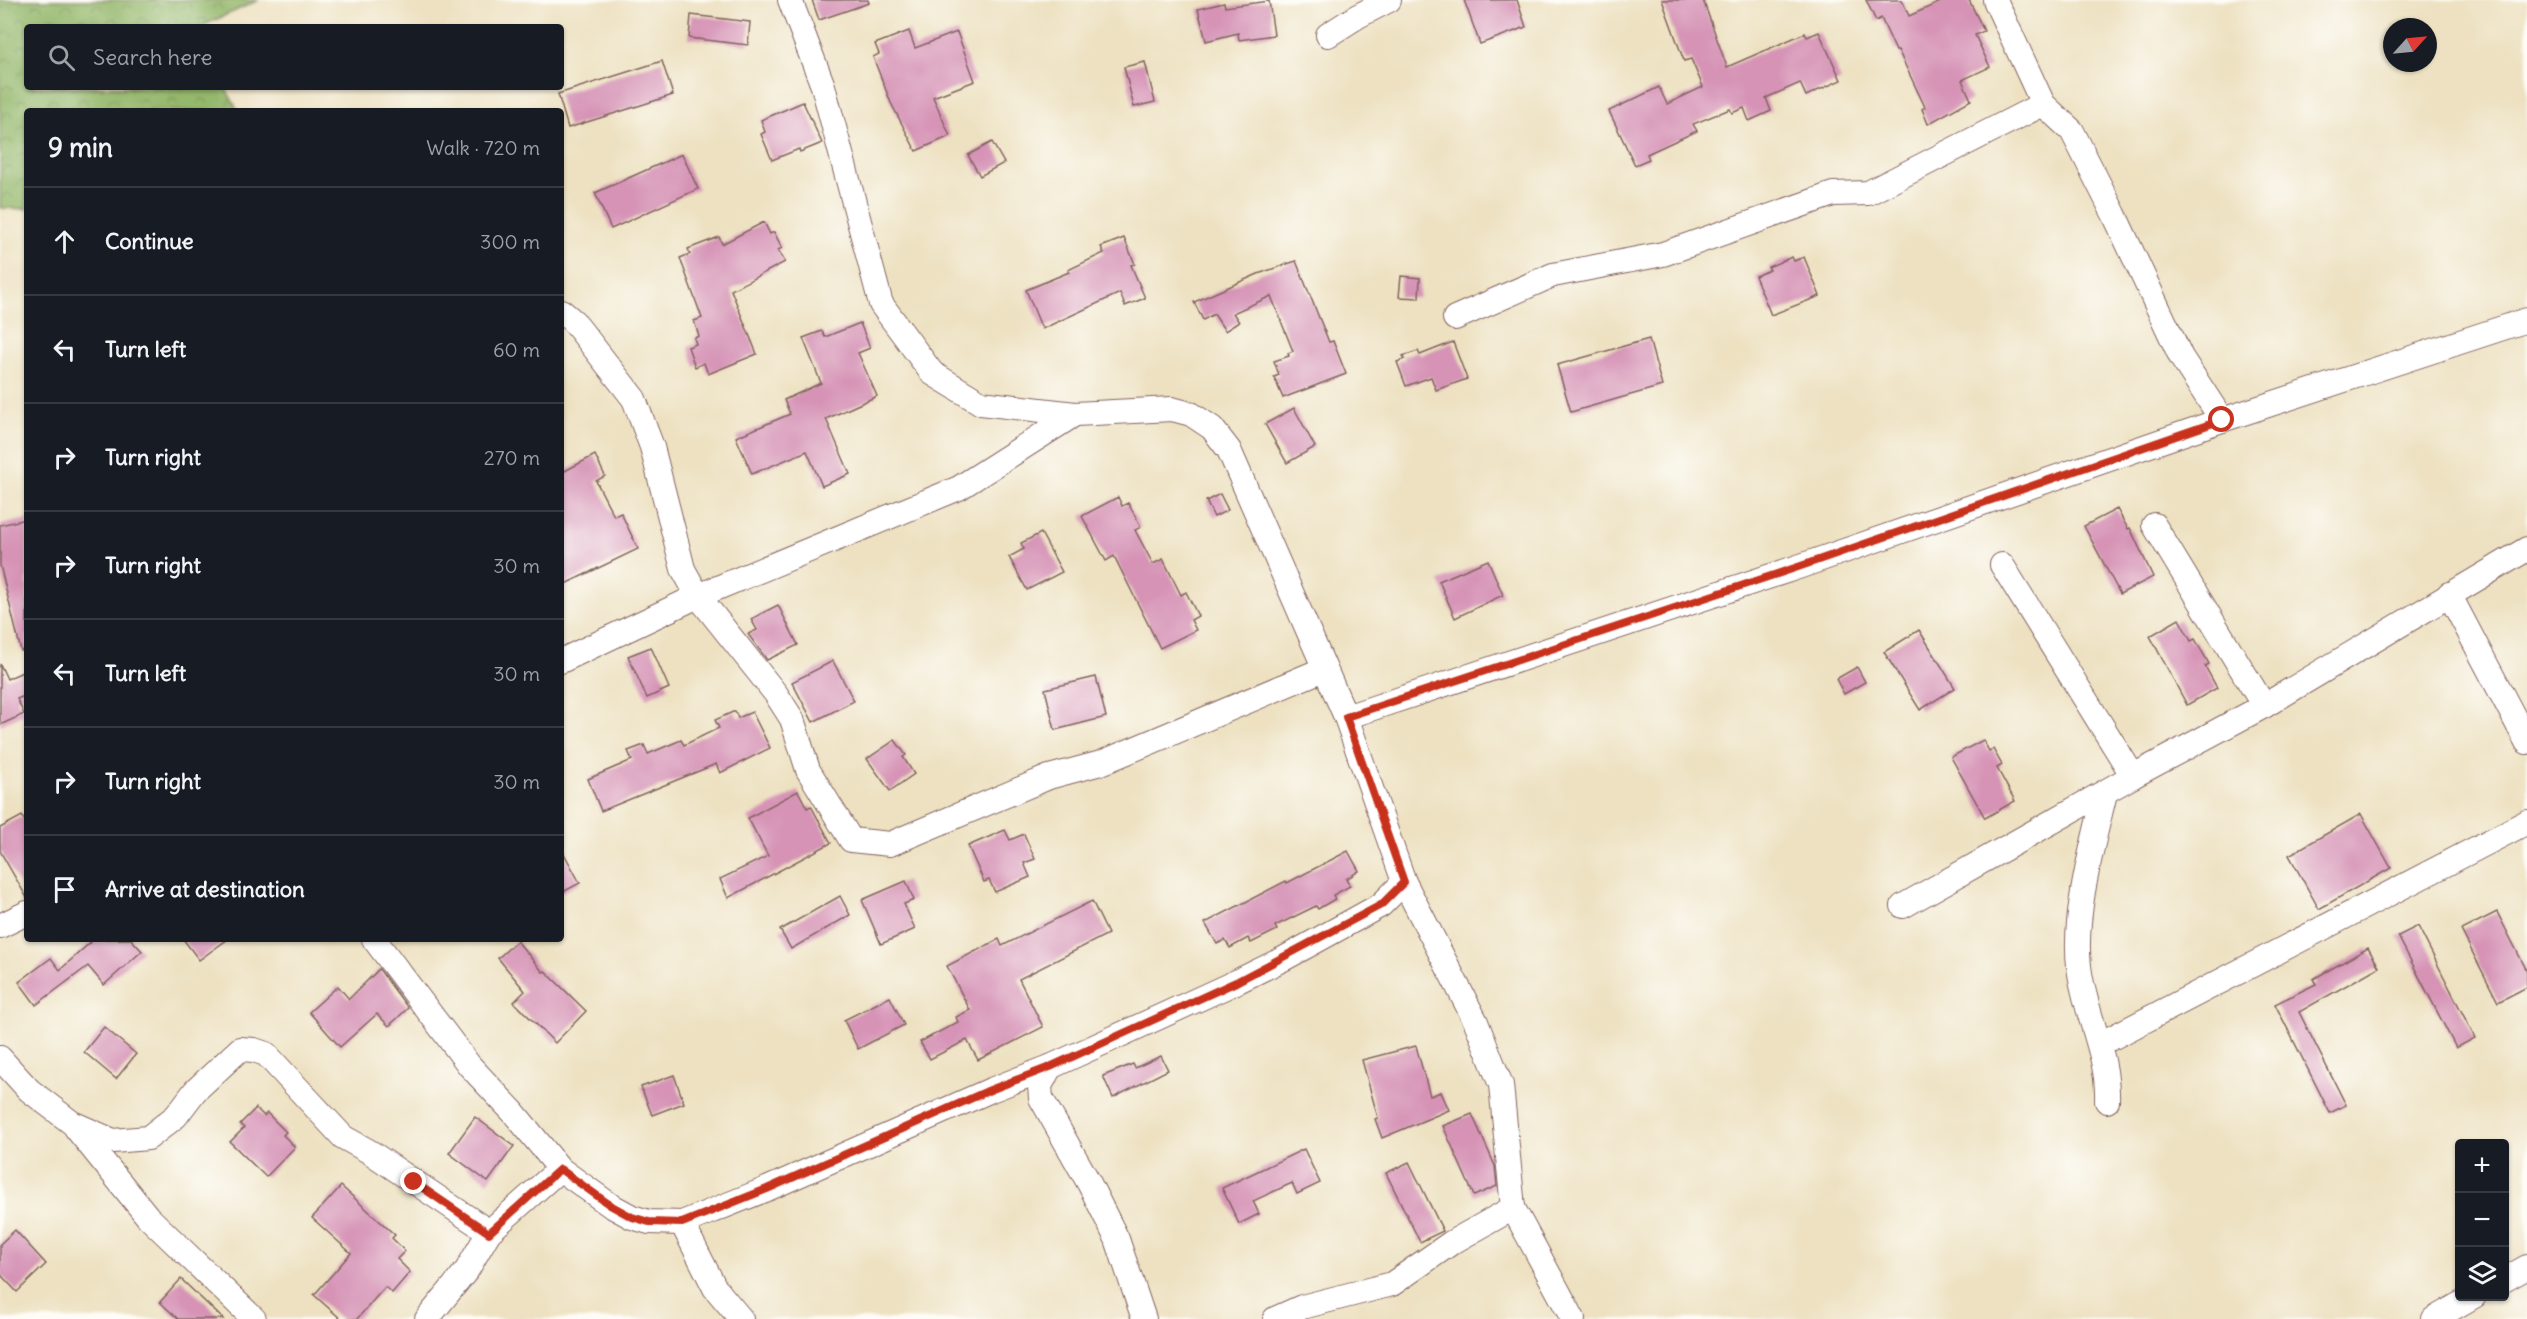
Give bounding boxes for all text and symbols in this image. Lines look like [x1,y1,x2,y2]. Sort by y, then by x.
north arrow [2383,18,2437,72]
search box [24,24,564,90]
icon: search [45,41,78,74]
text: Search here [93,43,212,71]
text: 9 min [48,131,113,164]
text: Walk · 720 m [426,135,540,160]
icon: ahead [48,225,81,258]
text: Continue [105,227,194,255]
text: 300 m [480,229,540,254]
icon: left [48,333,81,366]
text: Turn left [105,335,186,363]
text: 60 m [493,337,540,362]
route start [2208,406,2234,432]
icon: right [48,441,81,474]
text: Turn right [105,443,201,471]
text: 270 m [484,445,540,470]
icon: right [48,549,81,582]
text: Turn right [105,551,201,579]
text: 30 m [493,553,540,578]
icon: left [48,657,81,690]
text: Turn left [105,659,186,687]
text: 30 m [493,661,540,686]
icon: right [48,765,81,798]
text: Turn right [105,767,201,795]
text: 30 m [493,769,540,794]
icon: arrive [48,873,81,906]
text: Arrive at destination [105,875,305,903]
map controls [2455,1139,2509,1301]
button: + [2455,1139,2509,1193]
route end [400,1168,426,1194]
button: − [2455,1193,2509,1247]
button: layers [2455,1247,2509,1301]

